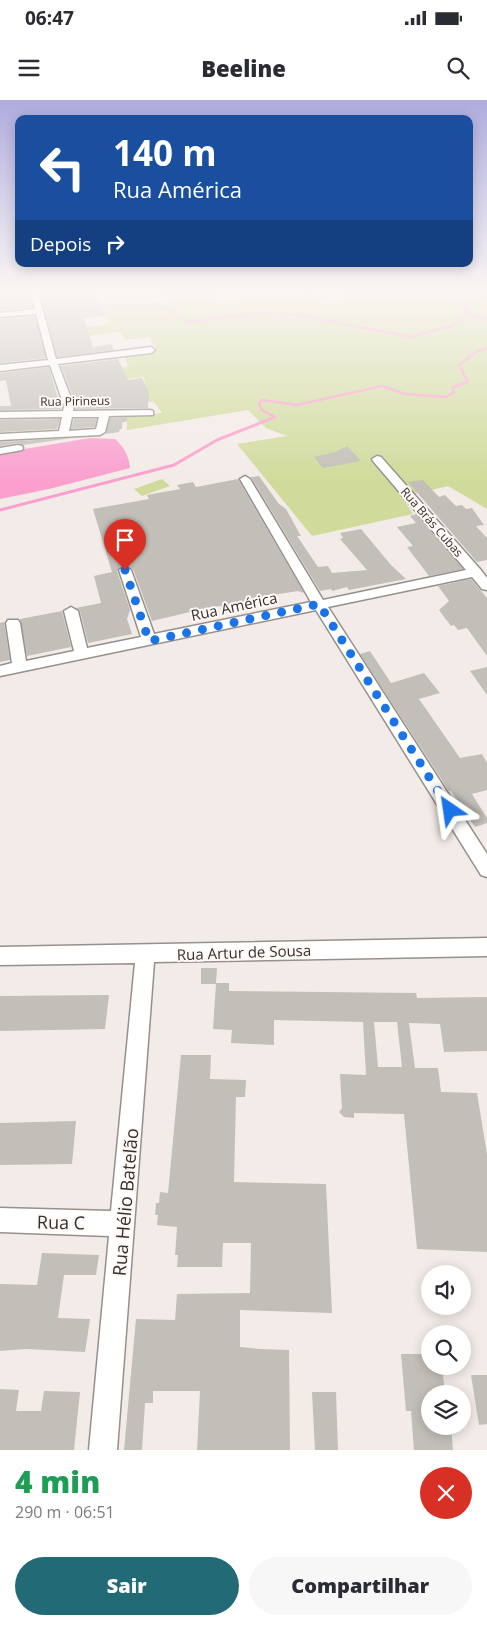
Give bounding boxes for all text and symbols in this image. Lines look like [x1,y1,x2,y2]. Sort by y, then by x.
text: 06:47 [25,5,74,31]
text: Beeline [201,53,286,83]
icon: menu [15,54,43,82]
icon: search [444,54,472,82]
text: 140 m [113,129,217,176]
icon: left [30,135,95,200]
text: Rua América [113,174,242,204]
icon: right [101,230,129,258]
text: Depois [30,231,91,257]
street label: Rua Pirineus [40,392,110,410]
street label: Rua Brás Cubas [397,483,467,561]
pin [104,519,146,570]
icon: arrive [111,526,139,554]
street label: Rua América [189,587,279,625]
position arrow [423,783,475,835]
street label: Rua Artur de Sousa [177,940,311,964]
street label: Rua Hélio Batelão [107,1127,143,1277]
street label: Rua C [37,1210,85,1234]
map controls [421,1265,471,1435]
button: sound [421,1265,471,1315]
button: search [421,1325,471,1375]
button: layers [421,1385,471,1435]
text: 4 min [15,1461,100,1502]
button: close [420,1467,472,1519]
text: 290 m · 06:51 [15,1501,115,1523]
button: Sair [15,1557,239,1615]
button: Compartilhar [249,1557,472,1615]

